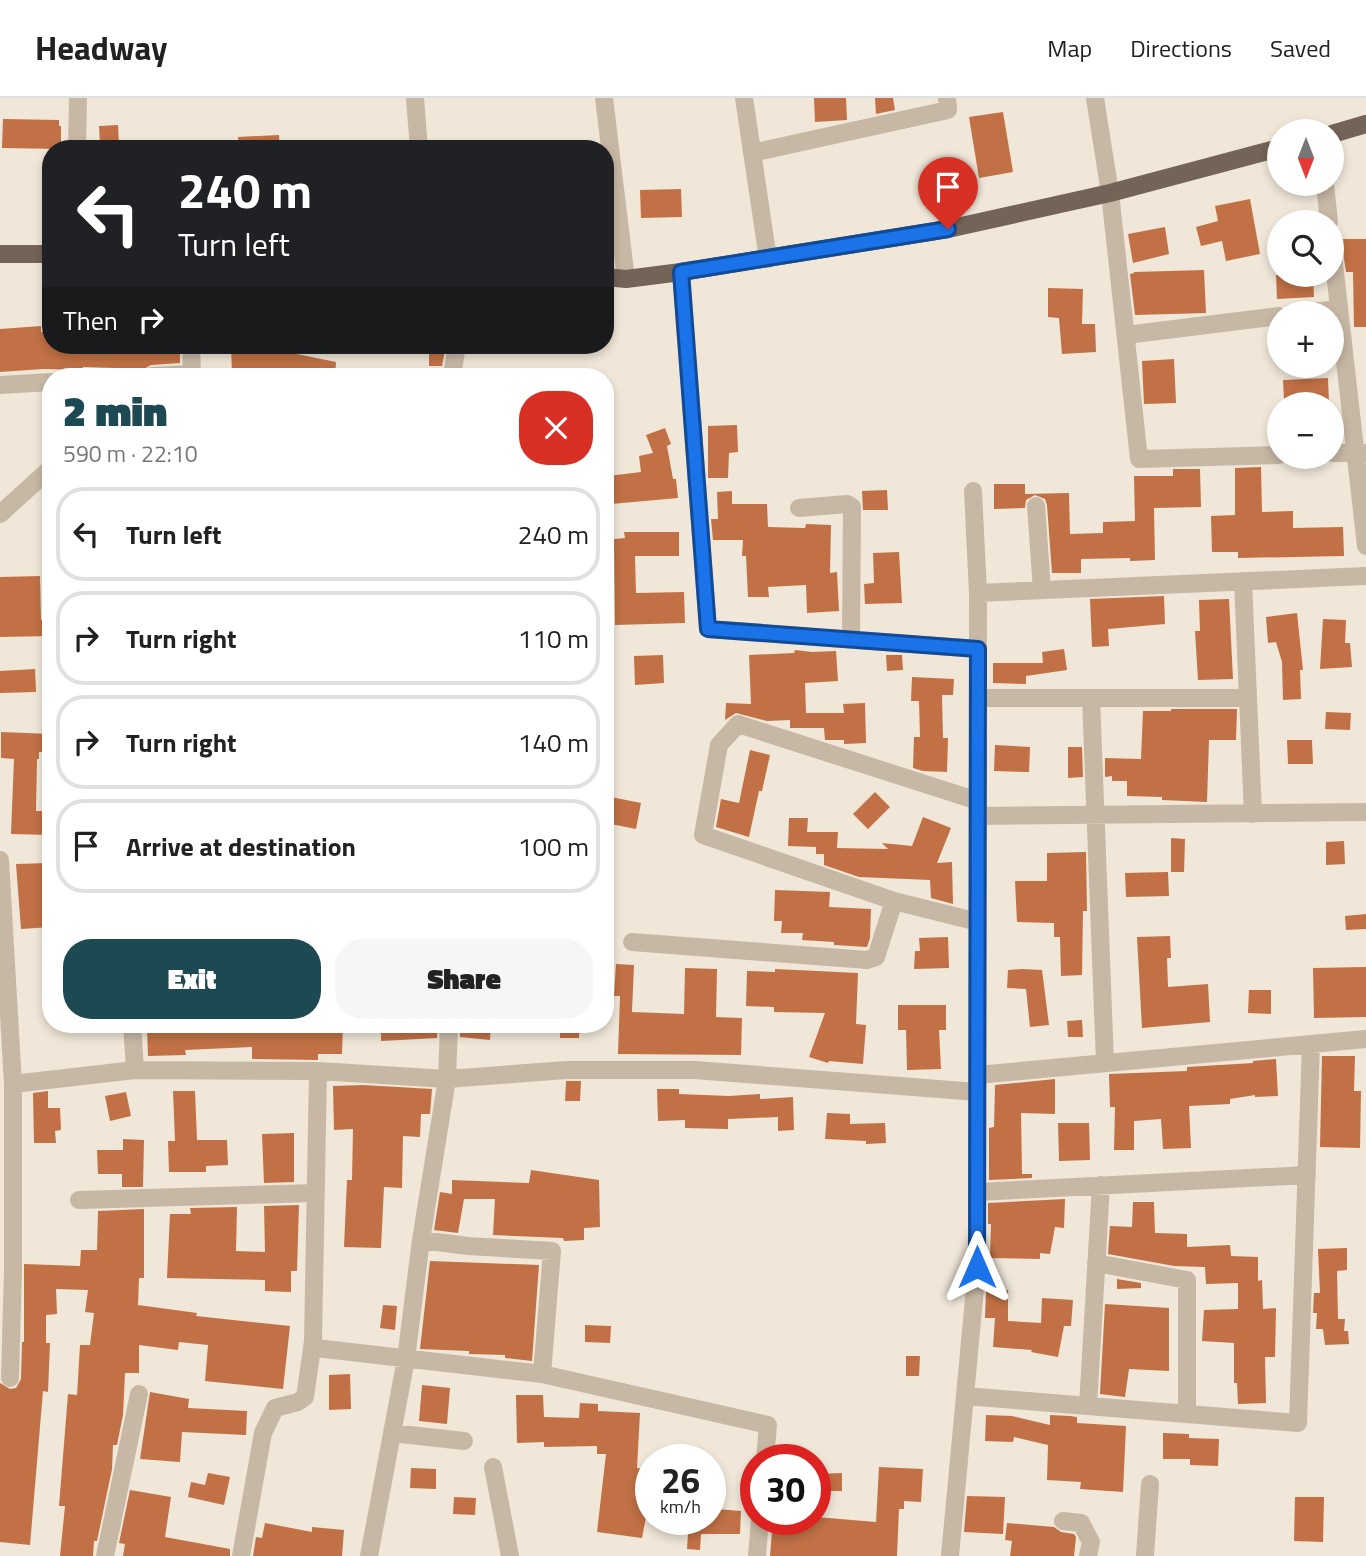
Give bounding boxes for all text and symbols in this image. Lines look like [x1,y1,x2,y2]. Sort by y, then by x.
text: Headway [35,23,168,73]
text: Map [1047,30,1092,66]
text: Directions [1130,30,1232,66]
text: Saved [1270,30,1331,66]
north arrow [1267,119,1344,196]
map controls [1267,119,1344,469]
text: 240 m [178,152,312,227]
pin [918,157,978,229]
icon: left [63,168,154,259]
icon: arrive [929,168,967,206]
button: search [1267,210,1344,287]
text: Turn left [178,220,290,268]
text: Then [63,301,118,340]
icon: right [132,301,170,339]
button: + [1267,301,1344,378]
text: 2 min [63,378,167,442]
button: close [519,391,593,465]
button: − [1267,392,1344,469]
text: 590 m · 22:10 [63,436,198,471]
icon: left [67,515,105,553]
text: Turn left [126,515,221,554]
text: 240 m [518,515,589,554]
icon: right [67,619,105,657]
text: Turn right [126,619,237,658]
text: 110 m [518,619,589,658]
icon: right [67,723,105,761]
text: Turn right [126,723,237,762]
text: 140 m [518,723,589,762]
icon: arrive [67,827,105,865]
text: Arrive at destination [126,827,356,866]
text: 100 m [518,827,589,866]
button: Exit [63,939,321,1019]
button: Share [335,939,593,1019]
position arrow [940,1230,1014,1304]
speed limit sign: 30 [740,1444,831,1535]
text: 26 [661,1453,700,1507]
text: km/h [660,1493,701,1520]

